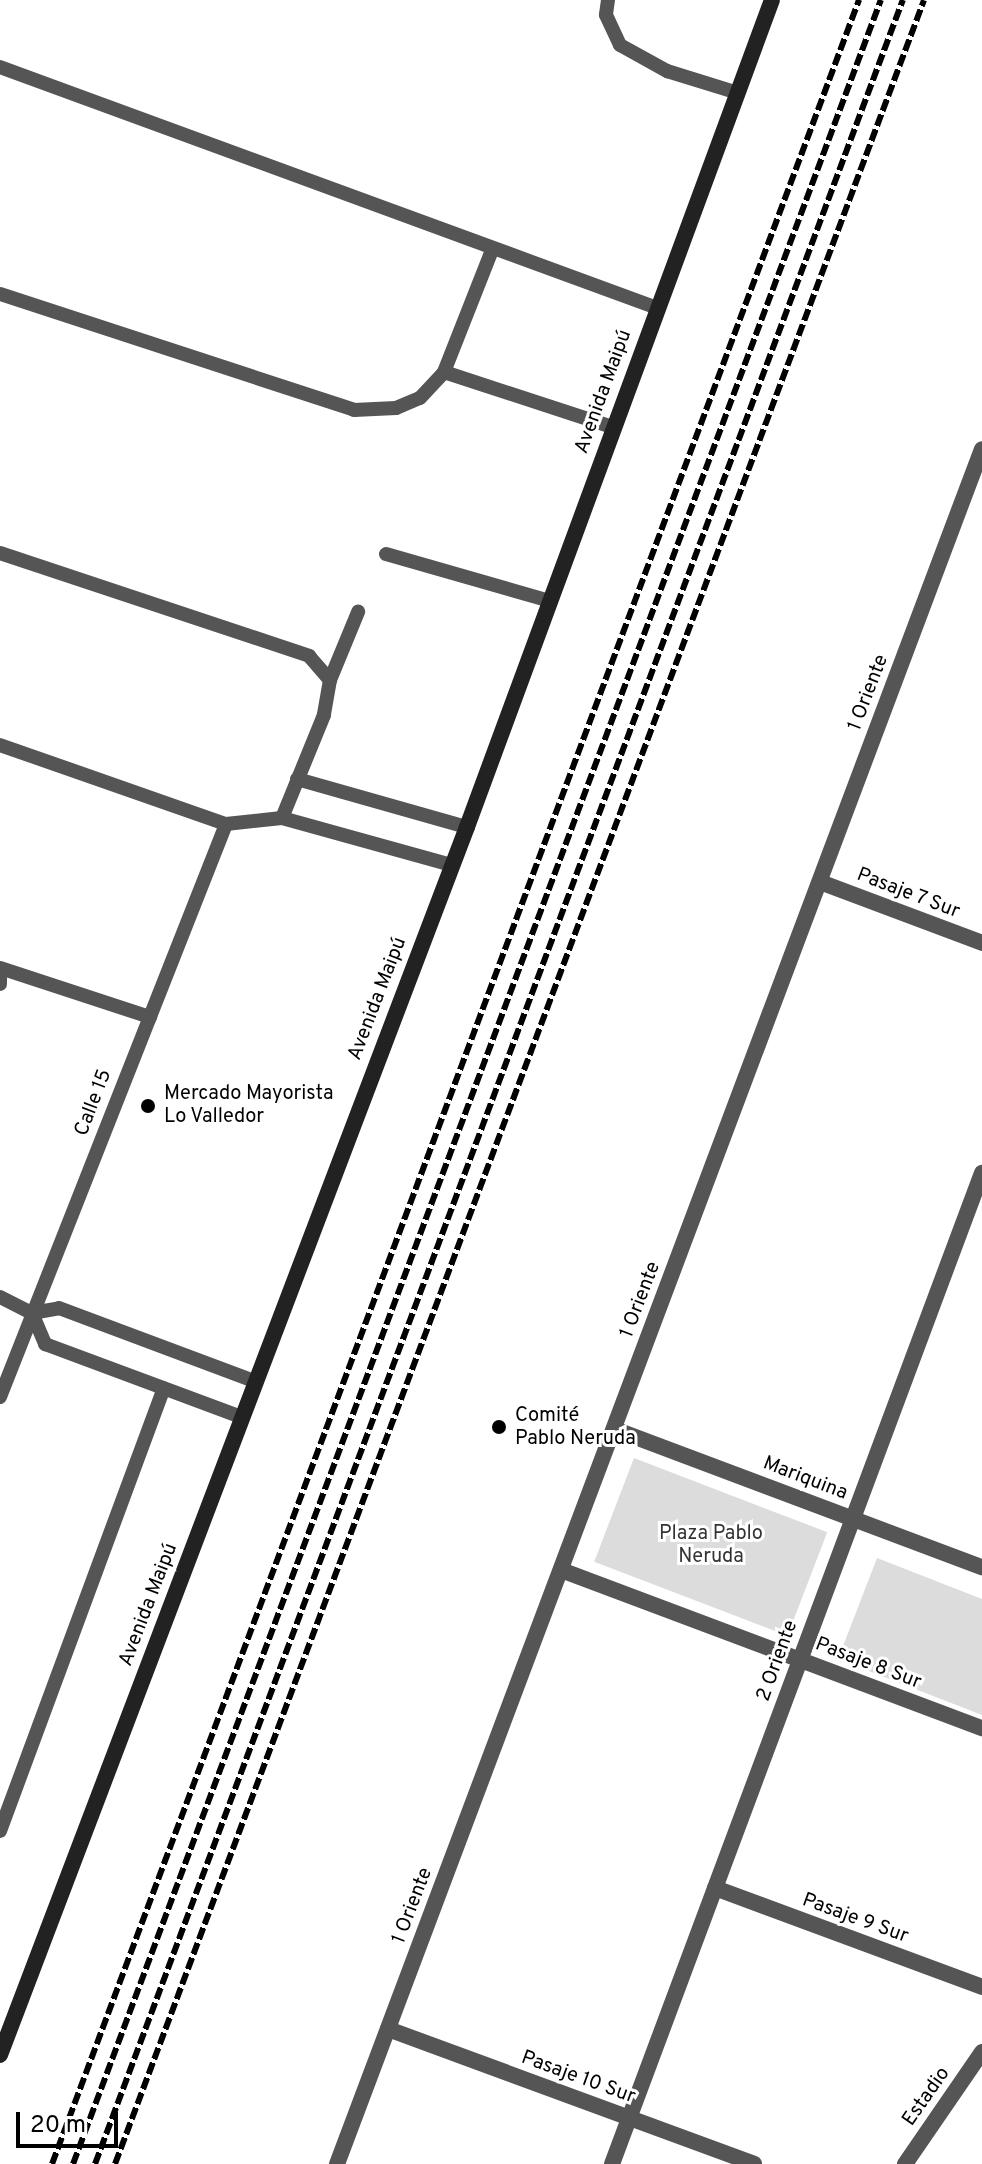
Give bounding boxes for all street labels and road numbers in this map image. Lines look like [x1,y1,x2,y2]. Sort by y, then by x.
street label: Avenida Maipú [570,327,638,457]
street label: 1 Oriente [844,652,894,734]
street label: Pasaje 7 Sur [852,863,964,925]
street label: Avenida Maipú [343,934,413,1064]
street label: Calle 15 [70,1066,118,1140]
street label: 1 Oriente [616,1259,666,1341]
street label: Mariquina [759,1452,851,1506]
street label: Avenida Maipú [114,1540,184,1670]
street label: 2 Oriente [752,1617,804,1705]
street label: Pasaje 8 Sur [812,1633,924,1695]
street label: 1 Oriente [388,1865,438,1947]
street label: Pasaje 9 Sur [799,1889,911,1949]
street label: Pasaje 10 Sur [518,2046,638,2110]
street label: Estadio [898,2063,956,2131]

